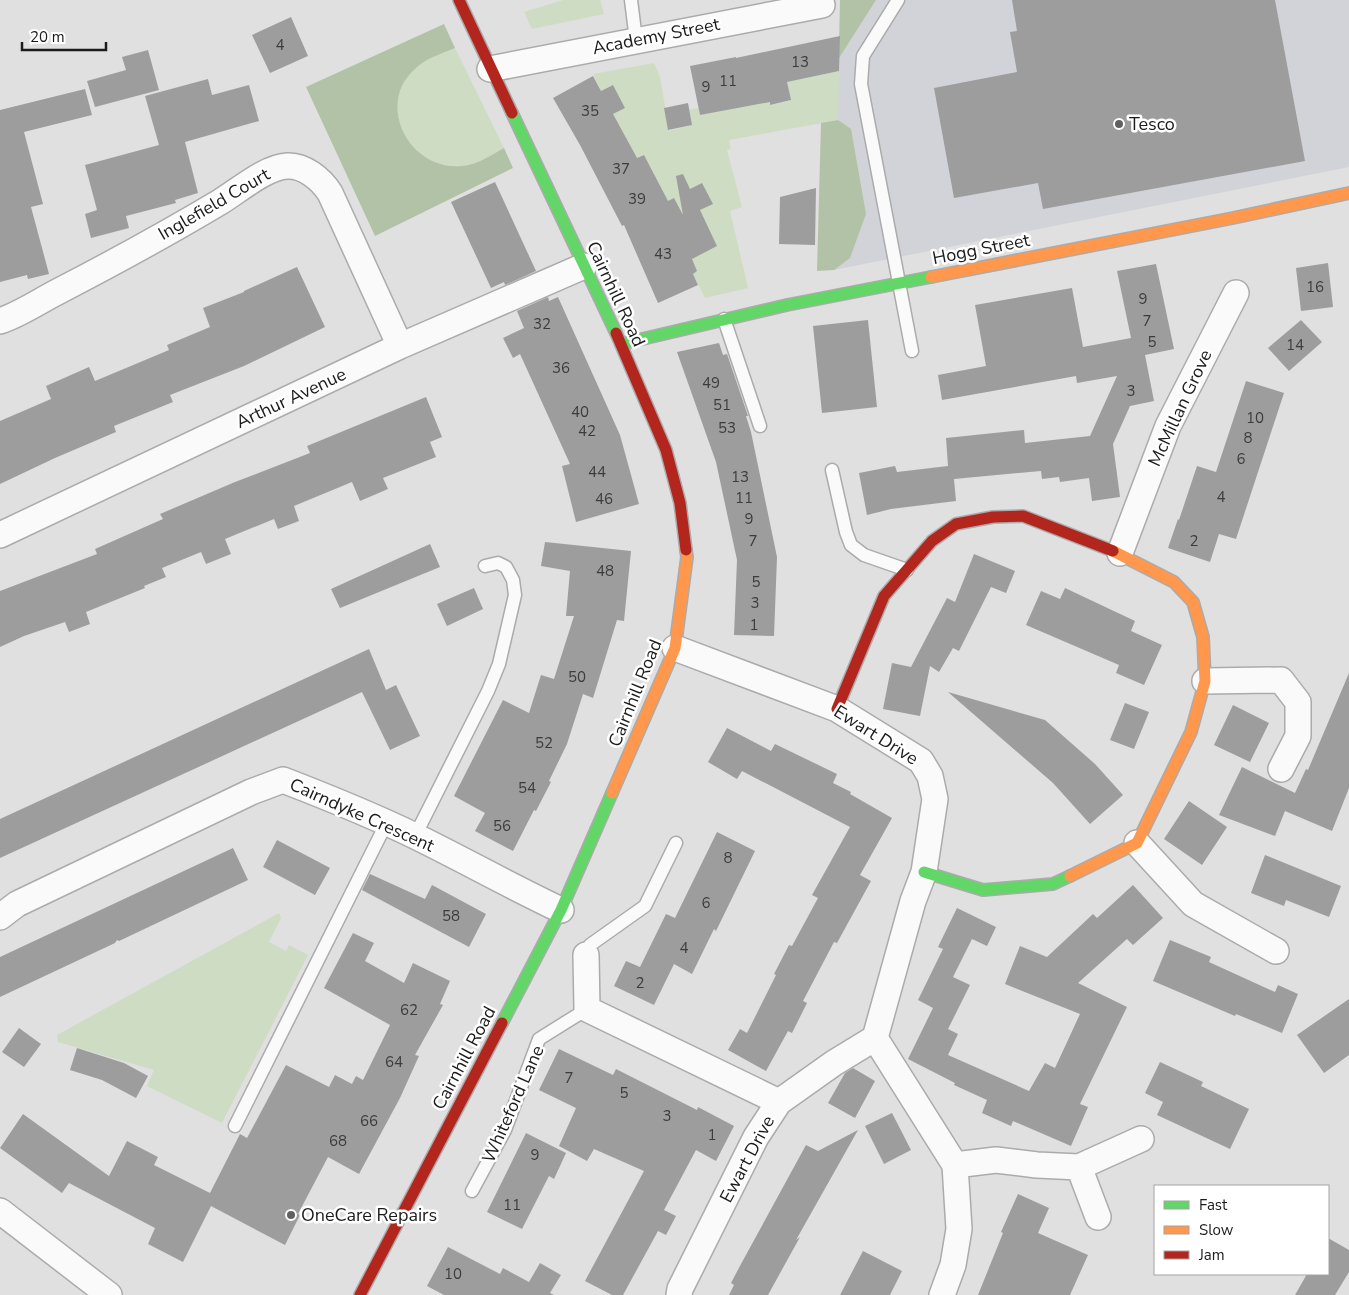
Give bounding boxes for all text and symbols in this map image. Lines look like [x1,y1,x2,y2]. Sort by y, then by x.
street label: Academy Street [590,12,722,60]
scale bar [22,20,106,52]
text: 20 m [30,27,65,47]
house number: 4 [275,35,285,55]
house number: 13 [791,52,809,72]
house number: 11 [719,71,737,91]
house number: 9 [701,77,711,97]
house number: 35 [581,101,599,121]
place label: Tesco [1129,112,1175,136]
marker: Tesco [1113,118,1125,130]
house number: 37 [612,159,630,179]
street label: Inglefield Court [154,162,275,246]
house number: 39 [628,189,646,209]
street label: Hogg Street [930,228,1032,270]
street label: Cairnhill Road [581,237,651,351]
house number: 43 [654,244,672,264]
house number: 16 [1306,277,1324,297]
house number: 9 [1138,289,1148,309]
house number: 7 [1142,311,1152,331]
house number: 32 [533,314,551,334]
house number: 5 [1147,332,1157,352]
house number: 14 [1286,335,1304,355]
street label: McMillan Grove [1142,346,1218,470]
house number: 36 [552,358,570,378]
street label: Arthur Avenue [232,362,350,434]
house number: 49 [702,373,720,393]
house number: 3 [1126,381,1136,401]
house number: 51 [713,395,731,415]
house number: 40 [571,402,589,422]
house number: 10 [1246,408,1264,428]
house number: 53 [718,418,736,438]
house number: 42 [578,421,596,441]
house number: 8 [1243,428,1253,448]
house number: 6 [1236,449,1246,469]
house number: 44 [588,462,606,482]
house number: 13 [731,467,749,487]
house number: 4 [1216,487,1226,507]
house number: 11 [735,488,753,508]
house number: 46 [595,489,613,509]
house number: 9 [744,509,754,529]
house number: 7 [748,531,758,551]
house number: 2 [1189,531,1199,551]
house number: 48 [596,561,614,581]
house number: 5 [751,572,761,592]
house number: 3 [750,593,760,613]
house number: 1 [749,615,759,635]
street label: Cairnhill Road [603,636,667,750]
house number: 50 [568,667,586,687]
street label: Ewart Drive [829,700,923,770]
house number: 52 [535,733,553,753]
street label: Cairndyke Crescent [286,772,439,858]
house number: 54 [518,778,536,798]
house number: 56 [493,816,511,836]
house number: 8 [723,848,733,868]
house number: 6 [701,893,711,913]
house number: 58 [442,906,460,926]
house number: 4 [679,938,689,958]
house number: 2 [635,973,645,993]
house number: 62 [400,1000,418,1020]
street label: Cairnhill Road [427,1002,501,1114]
street label: Whiteford Lane [476,1041,550,1167]
house number: 64 [385,1052,403,1072]
house number: 7 [564,1068,574,1088]
house number: 5 [619,1083,629,1103]
house number: 3 [662,1106,672,1126]
house number: 66 [360,1111,378,1131]
street label: Ewart Drive [714,1111,780,1207]
house number: 1 [707,1125,717,1145]
house number: 68 [329,1131,347,1151]
house number: 9 [530,1145,540,1165]
legend [1154,1185,1329,1275]
house number: 11 [503,1195,521,1215]
text: Fast [1199,1195,1228,1215]
place label: OneCare Repairs [301,1203,437,1227]
marker: OneCare Repairs [285,1209,297,1221]
text: Slow [1199,1220,1234,1240]
text: Jam [1198,1245,1225,1265]
house number: 10 [444,1264,462,1284]

